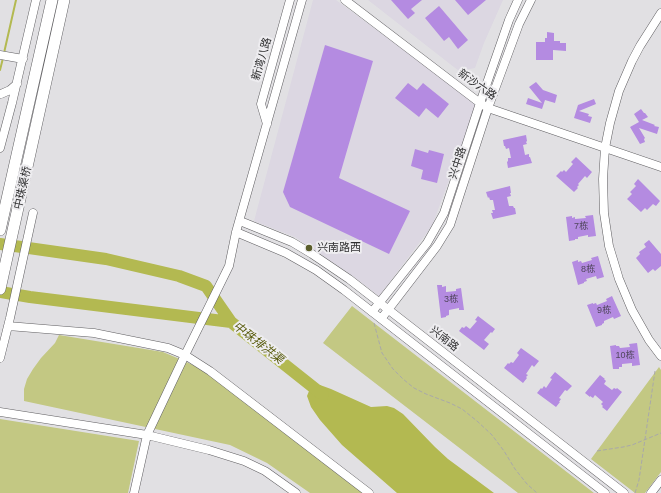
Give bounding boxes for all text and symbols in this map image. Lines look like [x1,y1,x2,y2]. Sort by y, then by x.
street label: 新湾八路 [250,36,274,82]
street label: 新沙六路 [455,67,499,103]
street label: 兴中路 [447,145,469,181]
street label: 中珠渠桥 [12,165,34,211]
house number: 7栋 [574,222,588,232]
place label: 兴南路西 [317,241,361,255]
marker: 兴南路西 [304,243,314,253]
house number: 8栋 [581,265,595,275]
house number: 3栋 [444,295,458,305]
house number: 9栋 [597,306,611,316]
water label: 中珠排洪渠 [230,319,286,367]
street label: 兴南路 [427,324,461,354]
house number: 10栋 [615,351,635,361]

